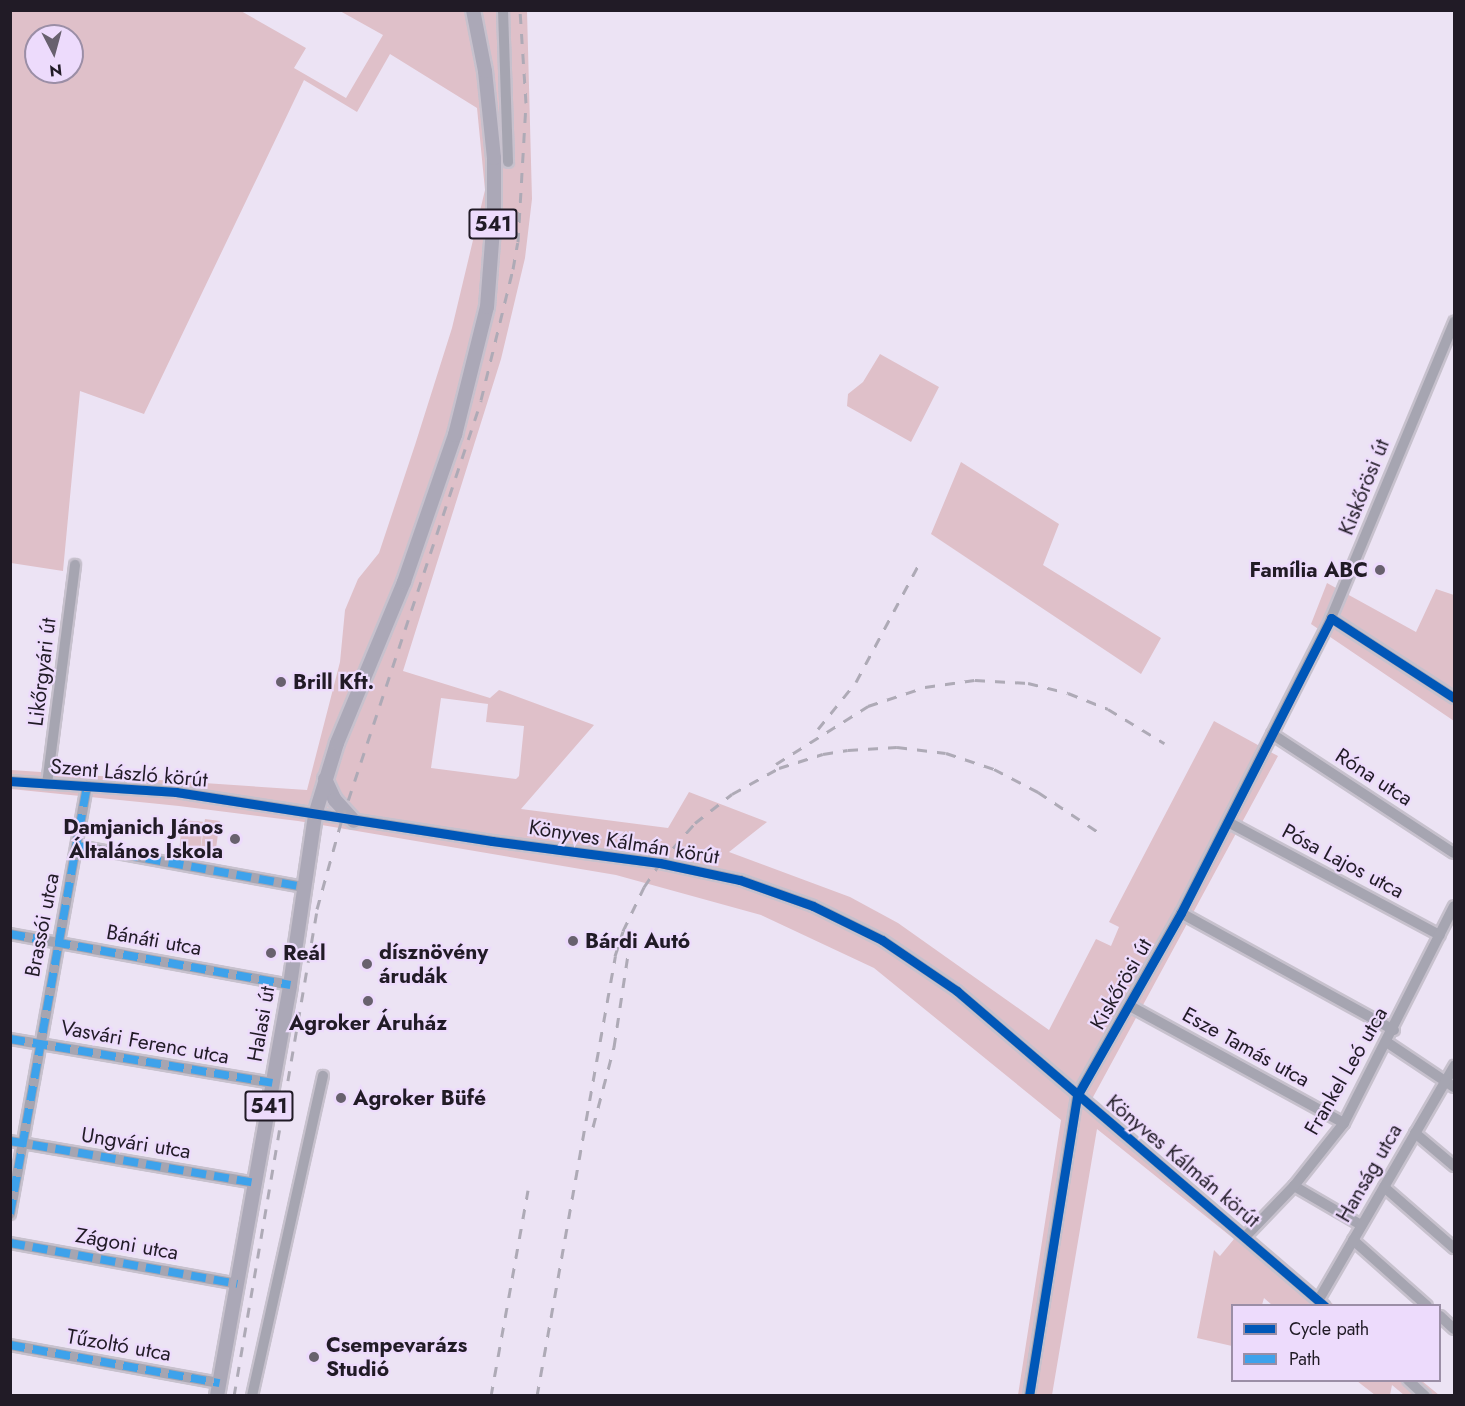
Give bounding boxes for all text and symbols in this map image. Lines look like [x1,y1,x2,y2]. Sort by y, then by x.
north arrow [24,24,84,84]
text: N [48,58,63,83]
road number: 541 [468,207,518,241]
street label: Kiskőrösi út [1333,435,1395,539]
place label: Família ABC [1249,557,1368,583]
marker: Família ABC [1373,563,1387,577]
street label: Likőrgyári út [23,616,61,728]
place label: Brill Kft. [293,669,374,695]
marker: Brill Kft. [274,675,288,689]
street label: Róna utca [1331,743,1417,811]
street label: Szent László körút [49,754,209,792]
place label: Damjanich János Általános Iskola [63,814,223,864]
street label: Könyves Kálmán körút [527,815,721,869]
street label: Pósa Lajos utca [1278,818,1408,904]
marker: Damjanich János Általános Iskola [228,832,242,846]
street label: Brassói utca [20,871,64,979]
street label: Bánáti utca [104,919,204,961]
place label: Bárdi Autó [585,928,690,954]
marker: Bárdi Autó [566,934,580,948]
street label: Kiskőrösi út [1085,934,1157,1034]
place label: dísznövény árudák [379,939,488,989]
place label: Reál [283,940,326,966]
marker: Reál [264,946,278,960]
marker: dísznövény árudák [360,957,374,971]
street label: Halasi út [242,984,280,1064]
marker: Agroker Áruház [361,994,375,1008]
street label: Esze Tamás utca [1178,1002,1314,1092]
street label: Frankel Leó utca [1299,1003,1393,1139]
place label: Agroker Áruház [289,1010,447,1036]
street label: Vasvári Ferenc utca [59,1015,231,1069]
place label: Agroker Büfé [353,1085,486,1111]
road number: 541 [244,1089,294,1123]
street label: Könyves Kálmán körút [1101,1090,1265,1232]
marker: Agroker Büfé [334,1091,348,1105]
street label: Hanság utca [1331,1119,1407,1227]
street label: Ungvári utca [79,1122,193,1164]
street label: Zágoni utca [74,1223,180,1265]
legend [1231,1304,1441,1382]
text: Cycle path [1289,1316,1369,1342]
street label: Tűzoltó utca [65,1323,173,1367]
place label: Csempevarázs Studió [326,1332,467,1382]
text: Path [1289,1346,1321,1372]
marker: Csempevarázs Studió [307,1350,321,1364]

